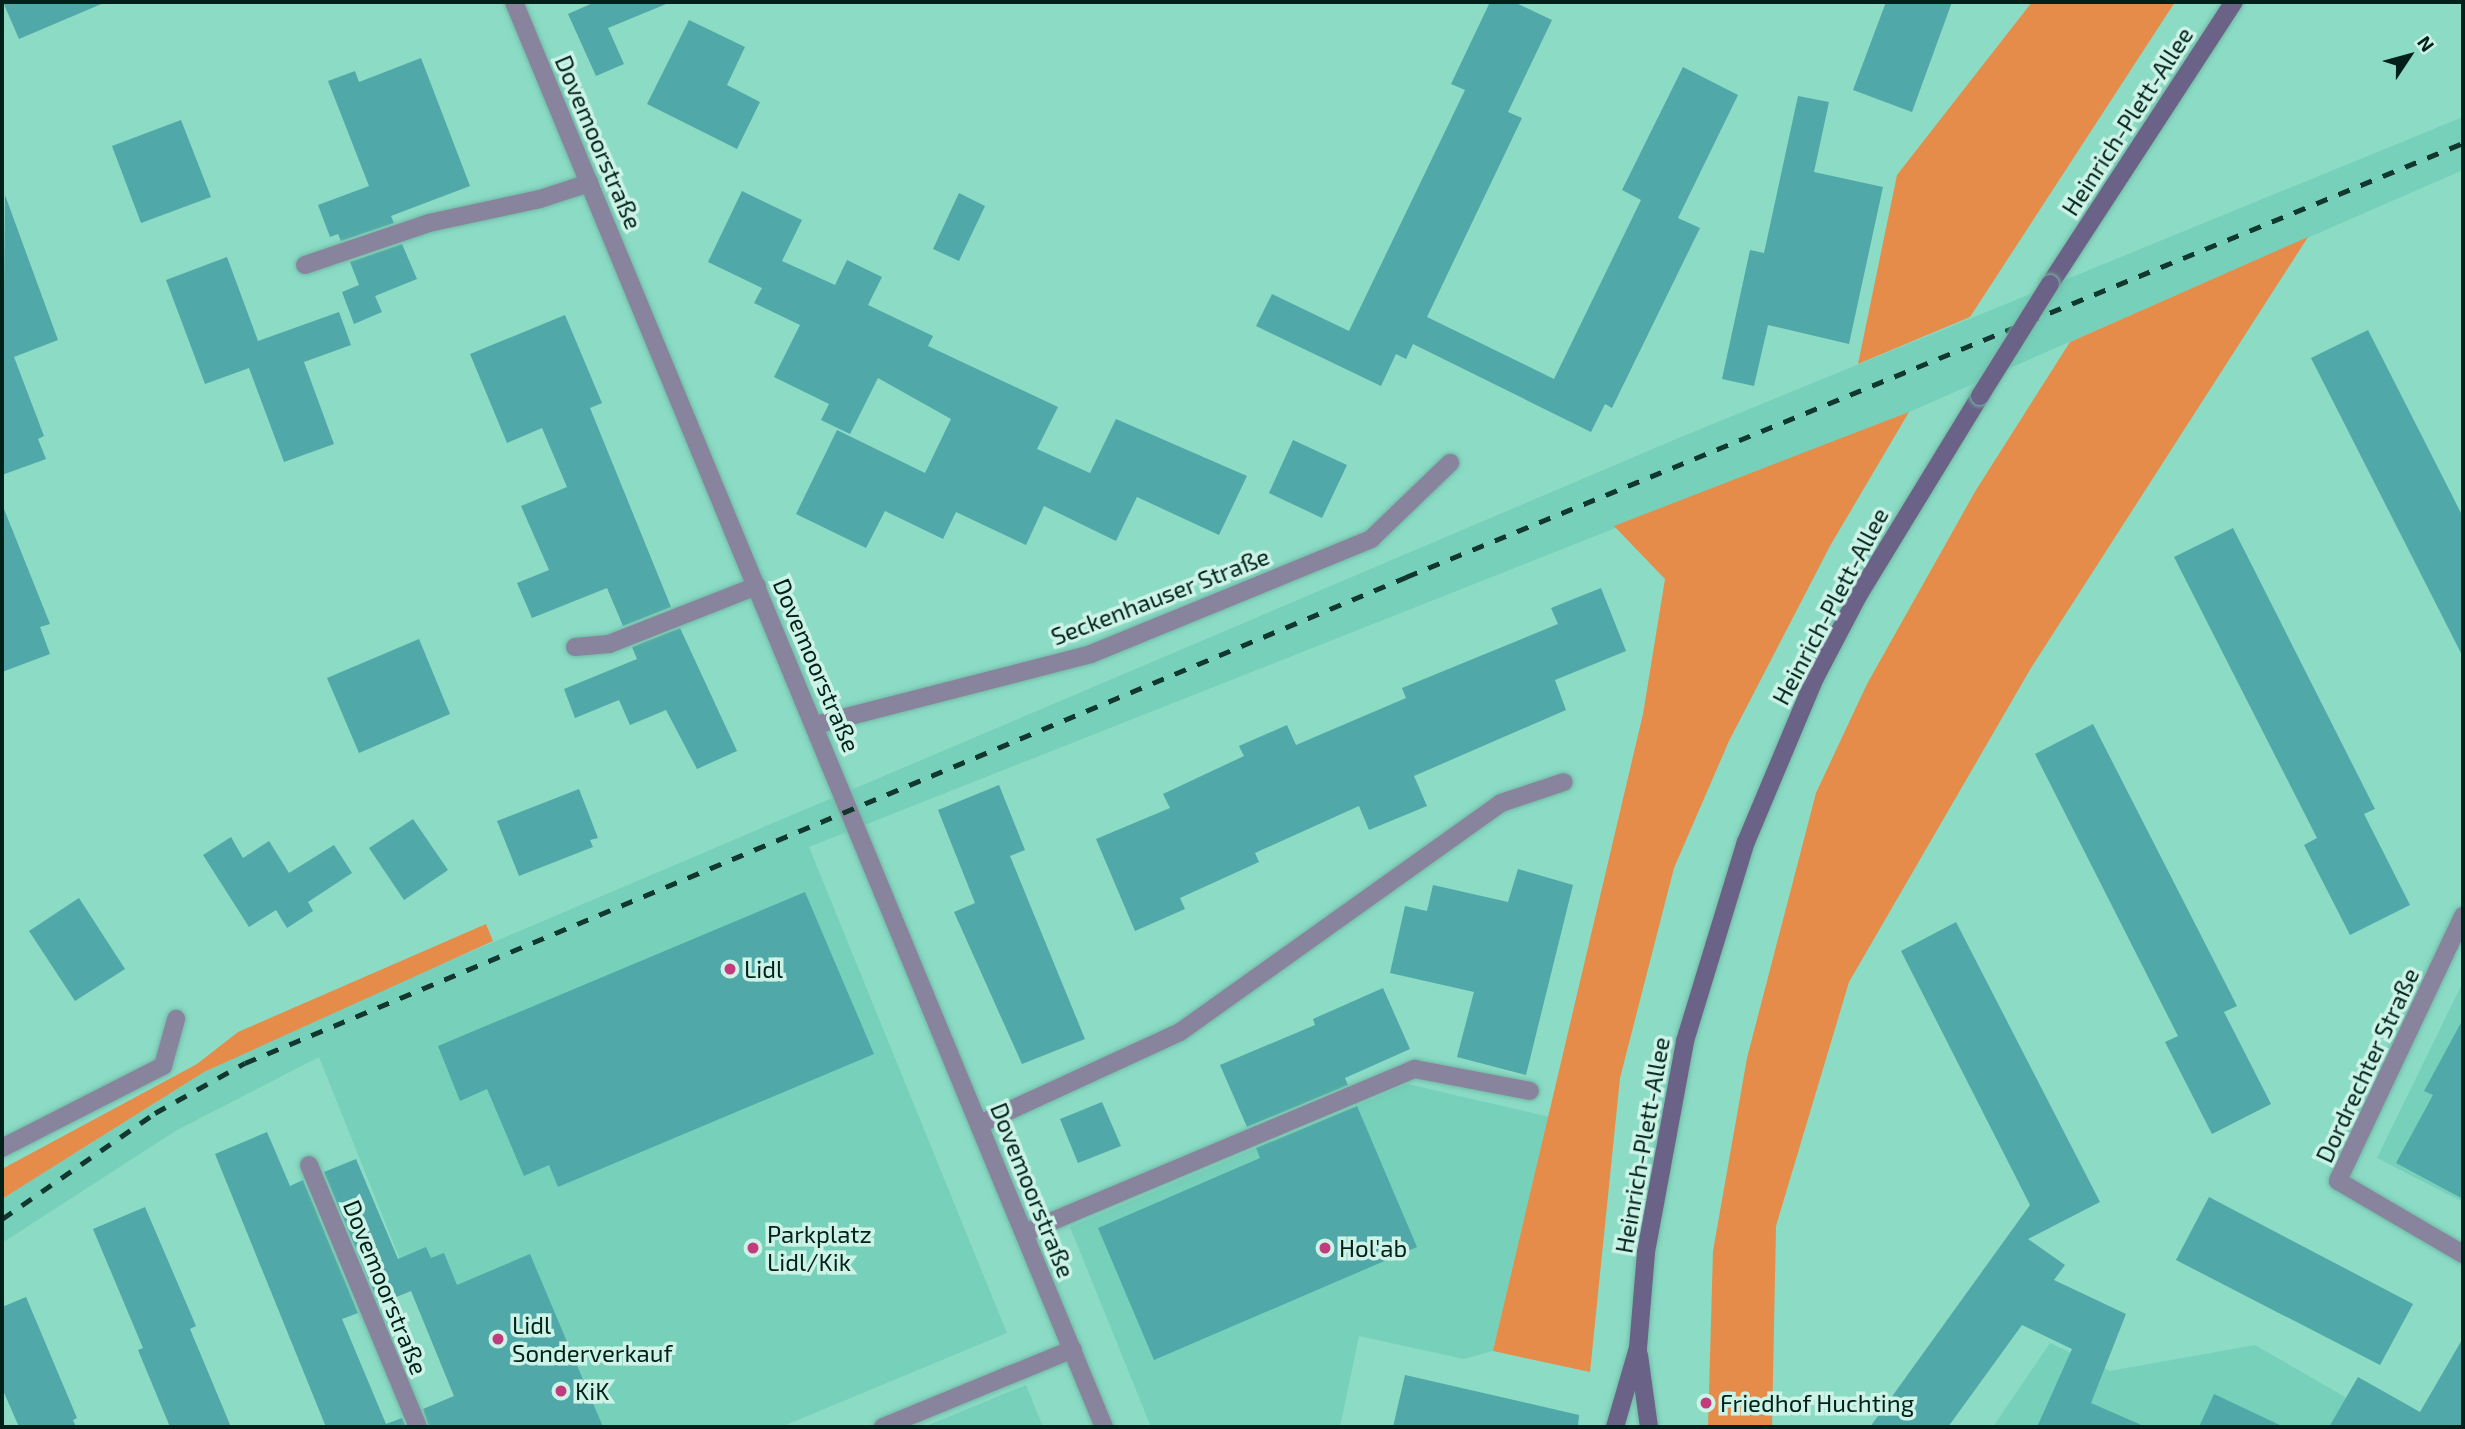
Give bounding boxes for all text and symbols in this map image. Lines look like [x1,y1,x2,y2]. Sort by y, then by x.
street label: Heinrich-Plett-Allee [2055,21,2199,221]
north arrow [2374,21,2444,91]
text: N [2413,31,2440,56]
street label: Dovemoorstraße [549,51,649,233]
street label: Heinrich-Plett-Allee [1766,503,1894,709]
street label: Seckenhauser Straße [1047,541,1273,651]
street label: Dovemoorstraße [767,574,867,756]
place label: Lidl [744,955,783,983]
marker: Lidl [722,961,738,977]
street label: Dordrechter Straße [2309,963,2425,1167]
street label: Heinrich-Plett-Allee [1609,1035,1675,1255]
street label: Dovemoorstraße [985,1098,1081,1282]
street label: Dovemoorstraße [338,1195,434,1379]
place label: Parkplatz Lidl/Kik [767,1220,872,1276]
place label: Hol'ab [1339,1234,1407,1262]
marker: Parkplatz Lidl/Kik [745,1240,761,1256]
marker: Hol'ab [1317,1240,1333,1256]
place label: Lidl Sonderverkauf [512,1311,673,1367]
marker: Lidl Sonderverkauf [490,1331,506,1347]
place label: KiK [575,1377,609,1405]
marker: KiK [553,1383,569,1399]
place label: Friedhof Huchting [1720,1389,1915,1417]
marker: Friedhof Huchting [1698,1395,1714,1411]

